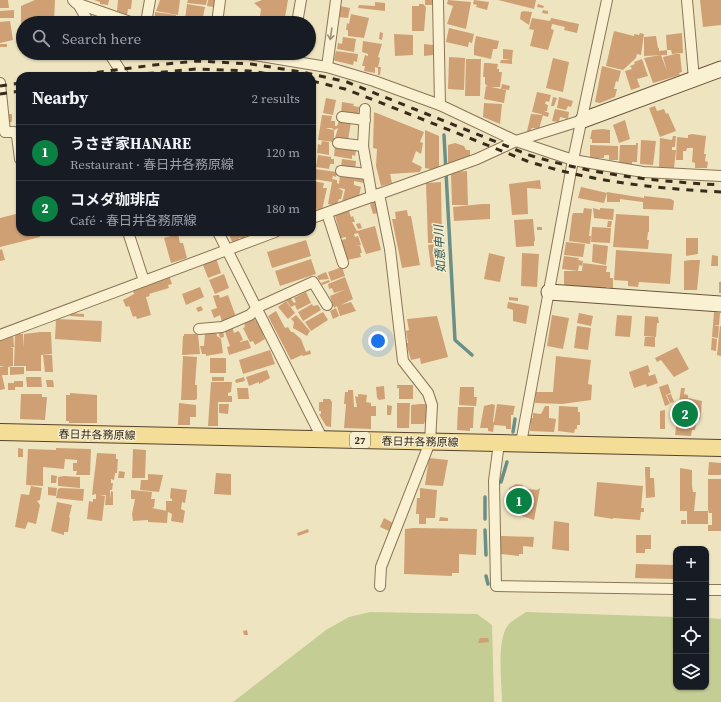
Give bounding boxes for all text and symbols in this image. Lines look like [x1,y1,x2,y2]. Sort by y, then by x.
search box [16,16,316,60]
icon: search [30,27,52,49]
one-way arrow [327,27,335,40]
text: Search here [62,28,141,49]
text: Nearby [32,86,88,110]
text: 2 results [252,90,300,107]
text: うさぎ家HANARE [70,133,191,154]
text: 1 [41,144,49,161]
text: 120 m [266,144,300,161]
text: Restaurant · 春日井各務原線 [70,156,234,173]
text: コメダ珈琲店 [70,189,160,210]
text: 2 [41,200,49,217]
text: 180 m [266,200,300,217]
text: Café · 春日井各務原線 [70,212,197,229]
water label: 如意申川 [431,223,449,273]
your location [368,331,388,351]
pin: 2 [672,399,698,429]
street label: 春日井各務原線 [58,427,136,443]
road number: 27 [350,432,370,448]
street label: 春日井各務原線 [381,434,459,450]
pin: 1 [506,486,532,516]
map controls [673,546,709,690]
button: + [673,546,709,582]
button: − [673,582,709,618]
button: locate [673,618,709,654]
button: layers [673,654,709,690]

